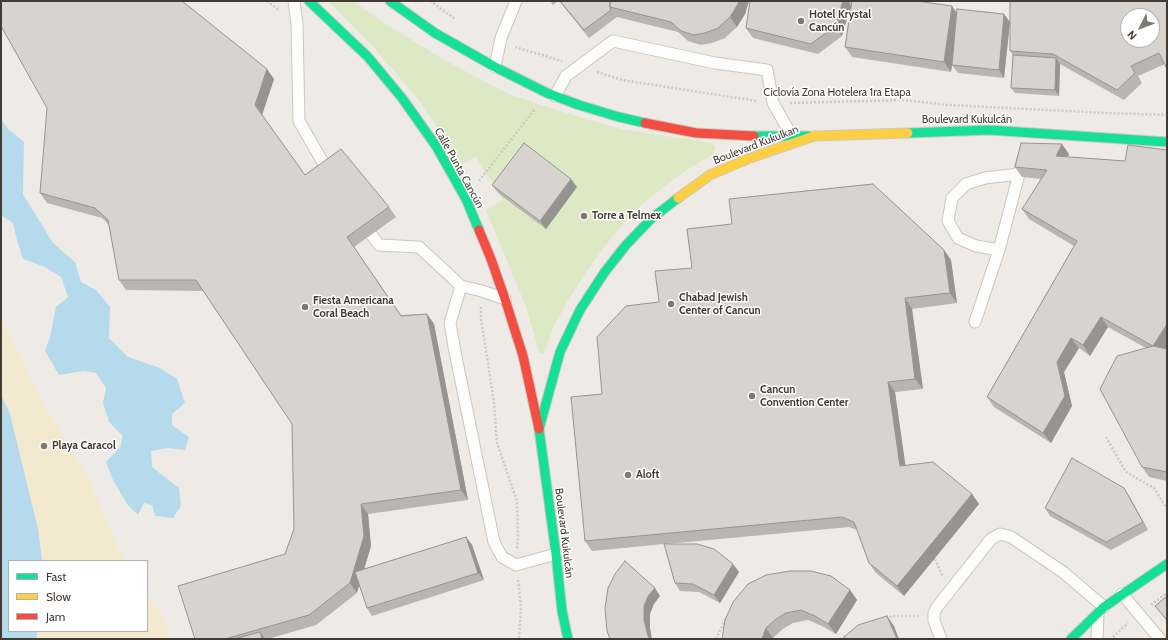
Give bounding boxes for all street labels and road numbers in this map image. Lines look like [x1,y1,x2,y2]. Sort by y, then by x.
street label: Ciclovía Zona Hotelera 1ra Etapa [763,86,911,100]
street label: Boulevard Kukulcán [922,113,1012,127]
street label: Boulevard Kukulkan [711,123,801,167]
street label: Calle Punta Cancún [431,125,487,211]
street label: Boulevard Kukulcán [552,487,576,579]

